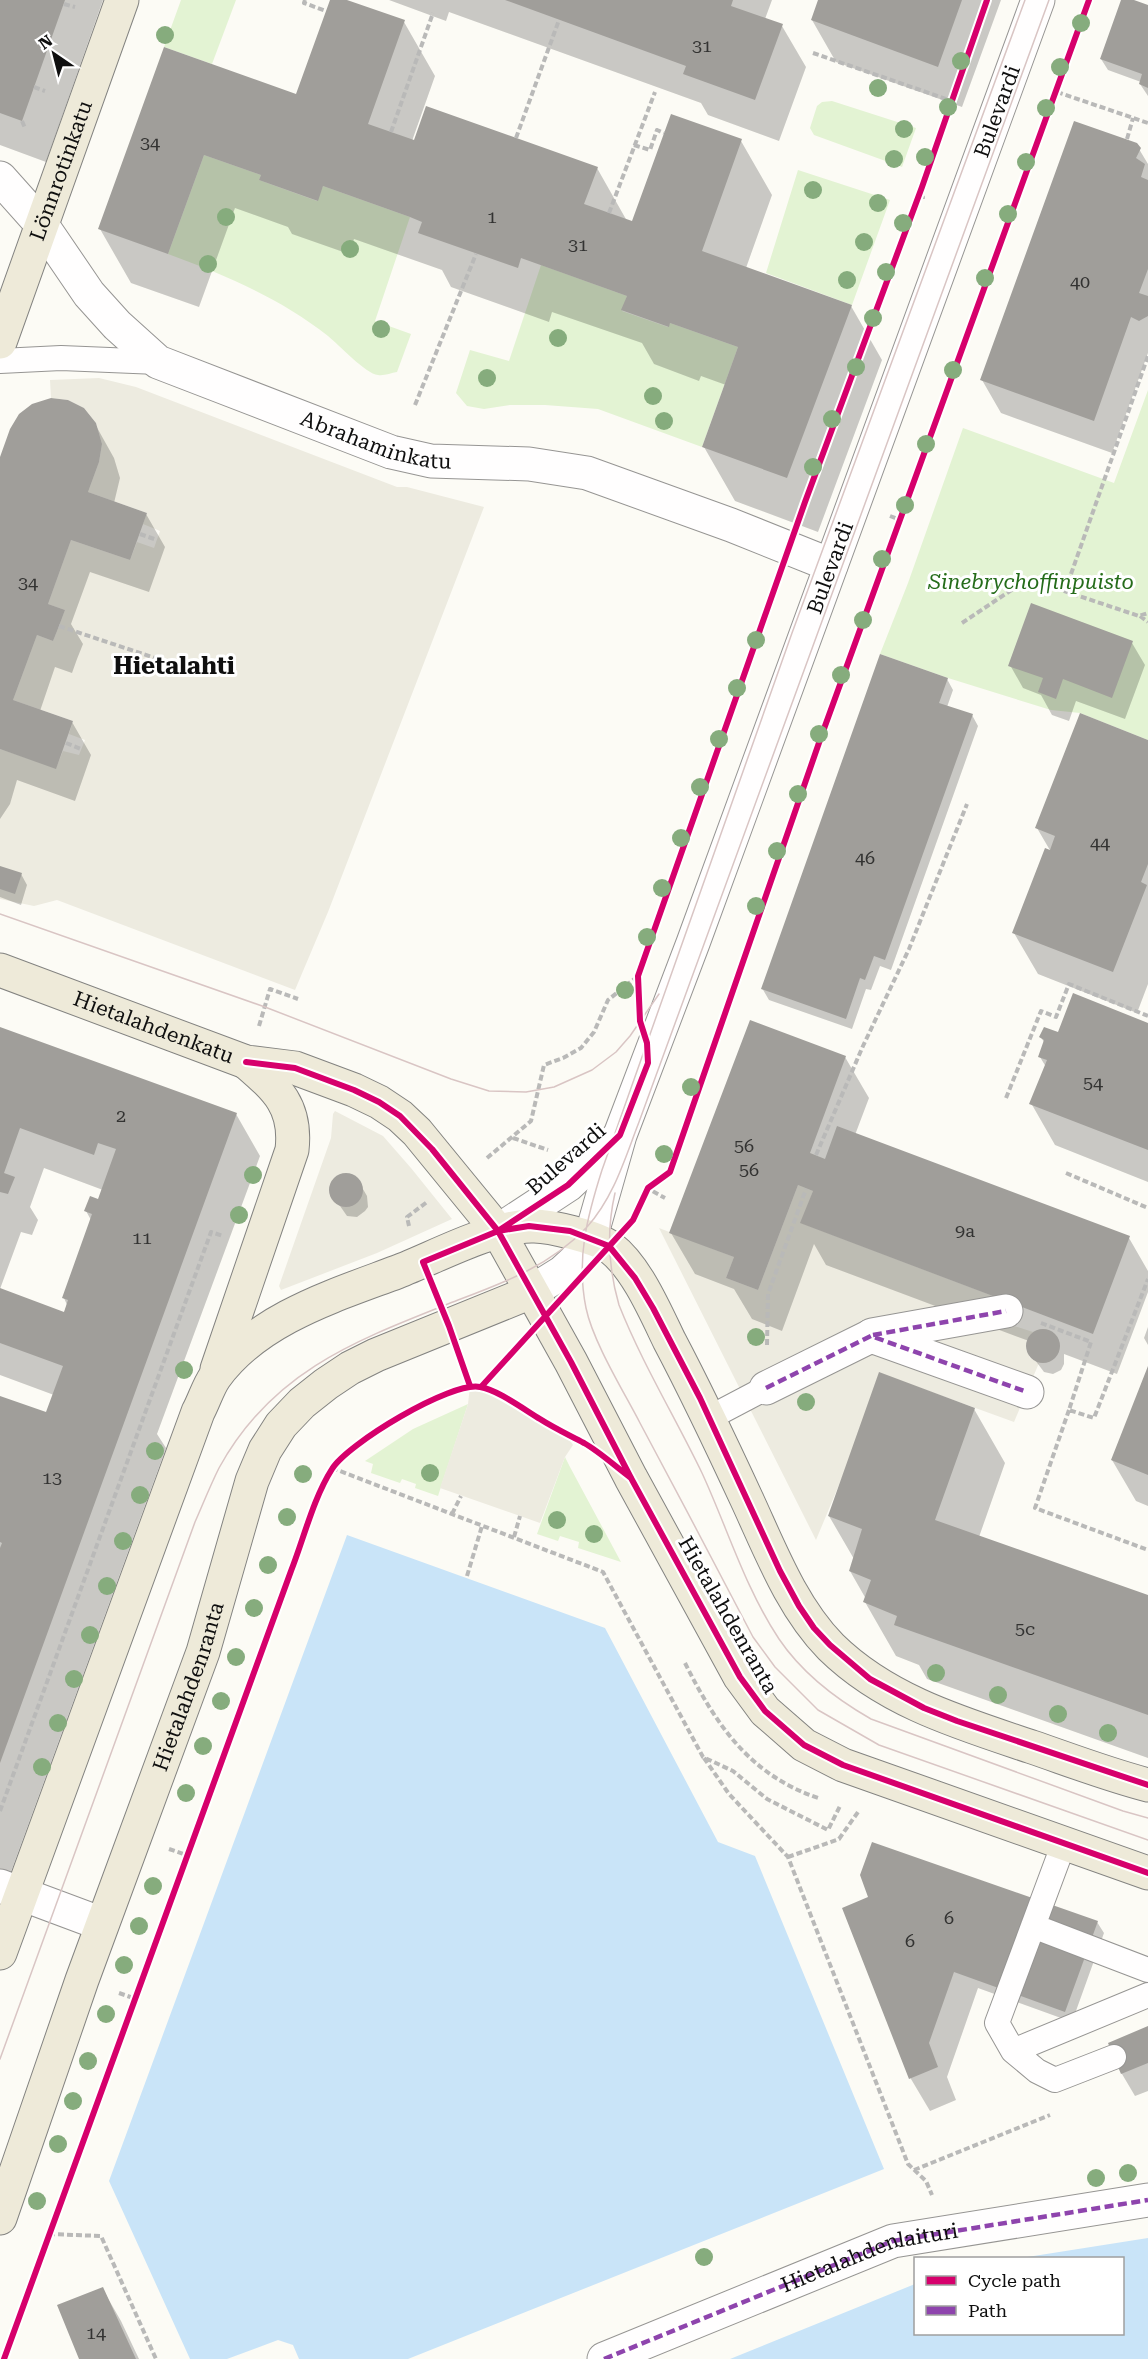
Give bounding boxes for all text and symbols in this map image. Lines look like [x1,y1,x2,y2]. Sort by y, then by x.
north arrow [24,24,84,84]
text: N [35,31,56,53]
house number: 31 [692,35,712,56]
street label: Bulevardi [969,62,1025,161]
street label: Lönnrotinkatu [25,97,97,244]
house number: 34 [140,132,160,153]
house number: 1 [487,206,497,227]
house number: 31 [568,234,588,255]
house number: 40 [1070,271,1090,292]
street label: Abrahaminkatu [297,406,452,474]
street label: Bulevardi [802,518,858,617]
park label: Sinebrychoffinpuisto [927,570,1134,594]
house number: 34 [18,572,38,593]
district label: Hietalahti [113,652,235,680]
house number: 44 [1090,832,1110,853]
house number: 46 [855,847,875,868]
street label: Hietalahdenkatu [70,987,237,1068]
house number: 54 [1083,1072,1103,1093]
house number: 2 [116,1105,126,1126]
street label: Bulevardi [522,1118,610,1200]
house number: 56 [734,1135,754,1156]
house number: 56 [739,1159,759,1180]
house number: 9a [955,1220,975,1241]
house number: 11 [132,1227,152,1248]
house number: 13 [42,1467,62,1488]
street label: Hietalahdenranta [673,1532,783,1698]
street label: Hietalahdenranta [148,1599,229,1774]
house number: 5c [1015,1618,1035,1639]
house number: 6 [944,1907,954,1928]
house number: 6 [905,1930,915,1951]
street label: Hietalahdenlaituri [777,2219,960,2297]
legend [914,2257,1124,2335]
text: Cycle path [968,2270,1061,2291]
text: Path [968,2300,1007,2321]
house number: 14 [86,2322,106,2343]

